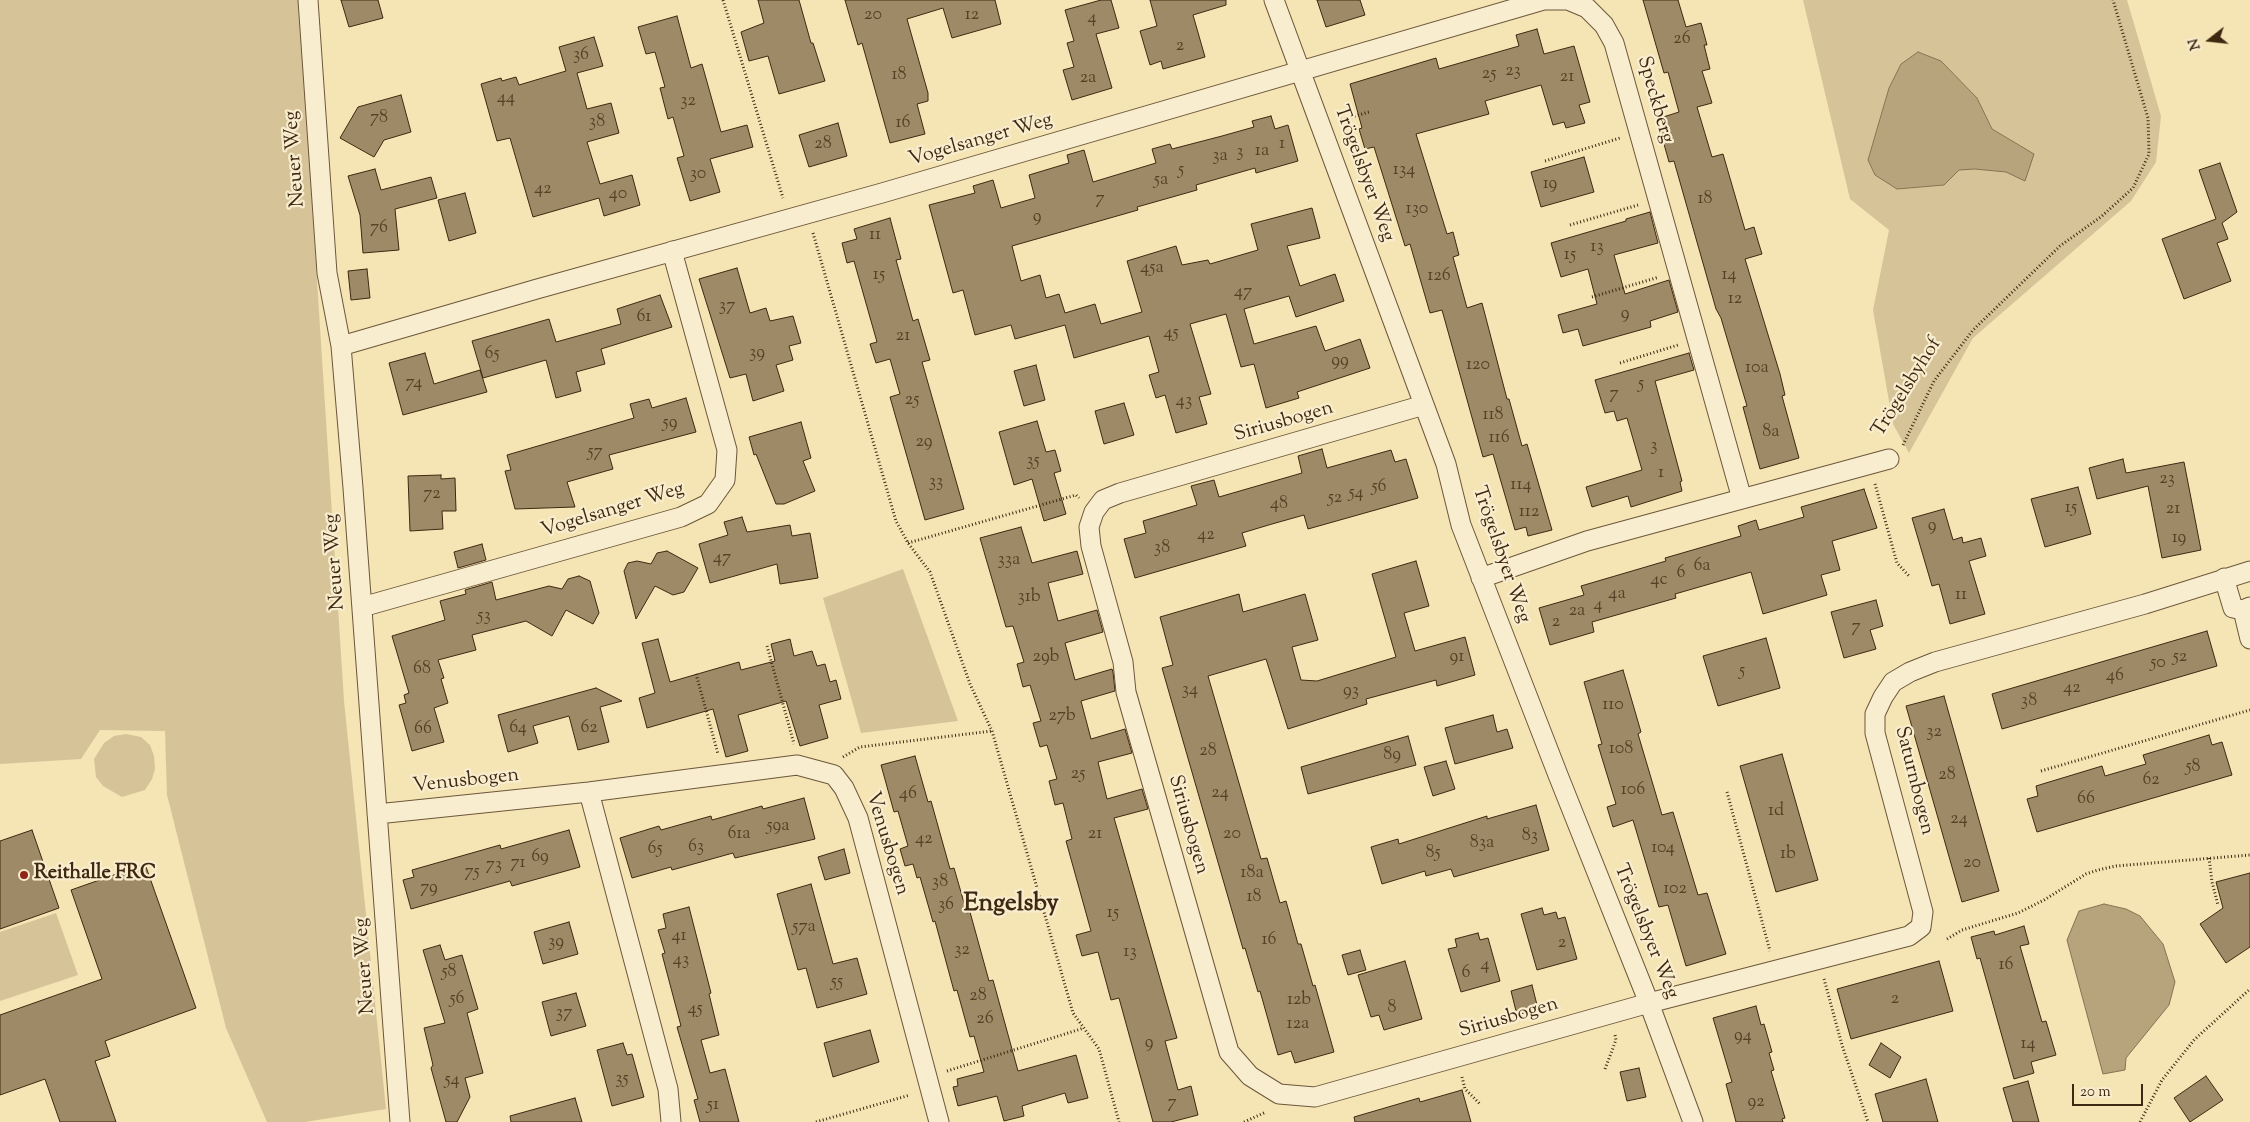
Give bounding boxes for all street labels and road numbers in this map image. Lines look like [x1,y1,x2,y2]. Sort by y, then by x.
street label: Speckberg [1630,54,1678,146]
street label: Trögelsbyer Weg [1327,103,1399,245]
street label: Vogelsanger Weg [906,109,1056,173]
street label: Neuer Weg [281,110,311,208]
street label: Trögelsbyhof [1868,334,1948,442]
street label: Siriusbogen [1231,397,1337,449]
street label: Vogelsanger Weg [539,478,687,544]
street label: Trögelsbyer Weg [1465,483,1535,627]
street label: Neuer Weg [321,513,351,611]
street label: Saturnbogen [1888,724,1938,838]
street label: Venusbogen [412,764,520,800]
street label: Siriusbogen [1161,772,1213,878]
street label: Venusbogen [859,789,913,899]
street label: Trögelsbyer Weg [1607,861,1683,1003]
street label: Neuer Weg [351,917,381,1015]
street label: Siriusbogen [1456,993,1562,1045]

